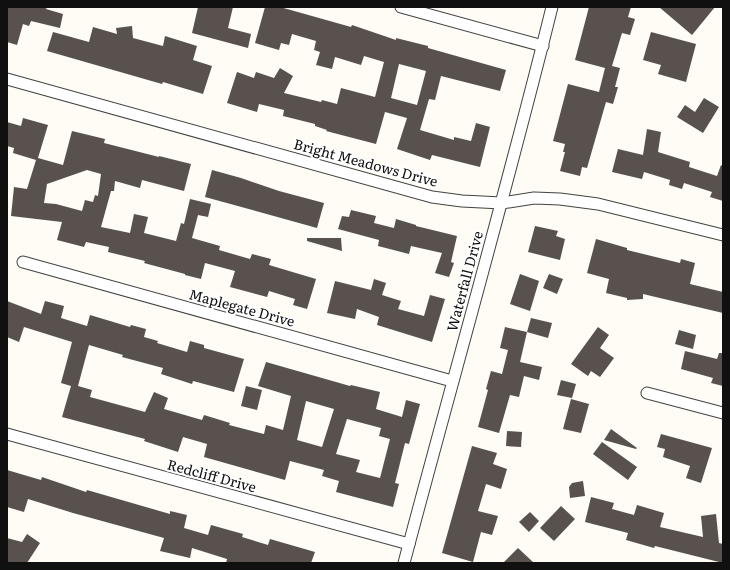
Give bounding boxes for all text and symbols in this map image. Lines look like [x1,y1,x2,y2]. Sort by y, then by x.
street label: Bright Meadows Drive [292,133,440,191]
street label: Waterfall Drive [441,229,487,333]
street label: Maplegate Drive [187,283,297,331]
street label: Redcliff Drive [165,454,259,496]

